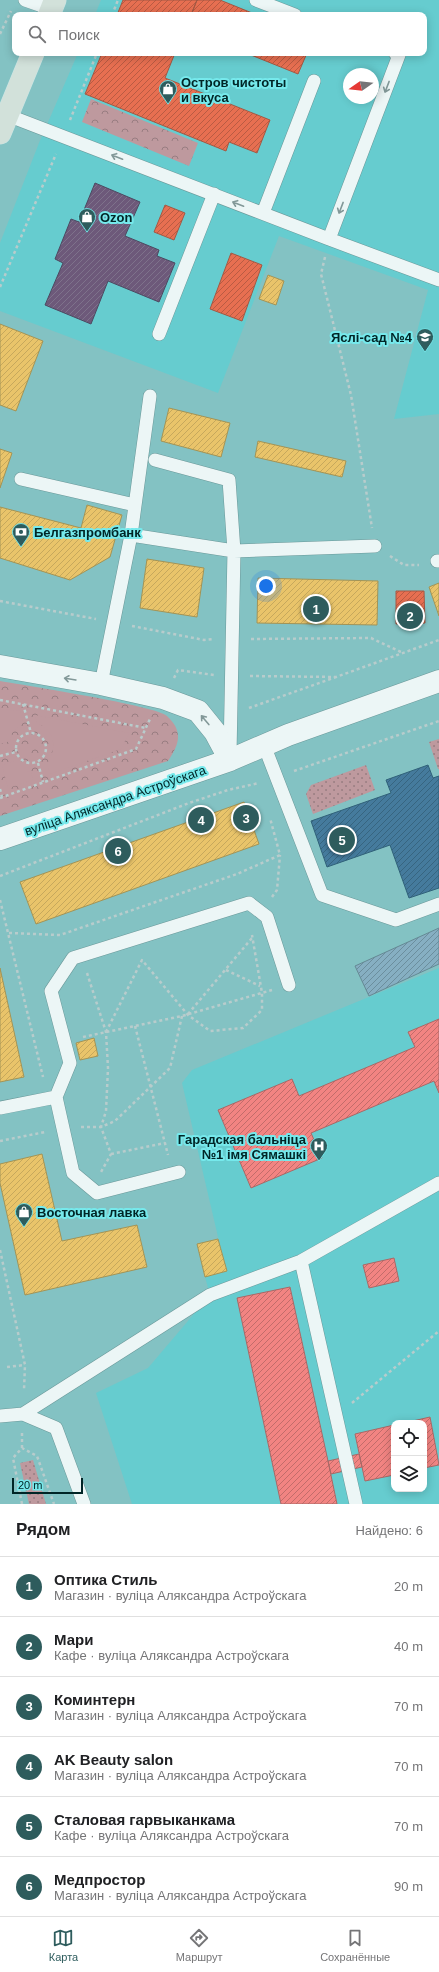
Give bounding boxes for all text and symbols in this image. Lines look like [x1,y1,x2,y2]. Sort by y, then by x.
search box [12,12,427,56]
icon: search [26,23,48,45]
text: Поиск [58,26,100,43]
north arrow [343,68,379,104]
place label: Остров чистоты и вкуса [181,75,286,105]
shop icon: Остров чистоты и вкуса [158,79,178,104]
one-way arrow [382,80,390,92]
one-way arrow [111,153,123,161]
one-way arrow [232,199,244,207]
one-way arrow [336,202,344,214]
shop icon: Ozon [77,207,97,232]
place label: Ozon [100,210,133,225]
school or university icon: Яслі-сад №4 [415,327,435,352]
place label: Яслі-сад №4 [331,330,413,345]
bank icon: Белгазпромбанк [11,522,31,547]
place label: Белгазпромбанк [34,525,141,540]
your location [256,576,276,596]
pin: 1 [303,594,329,624]
pin: 2 [397,601,423,631]
one-way arrow [64,675,77,683]
one-way arrow [201,715,210,725]
street label: вуліца Аляксандра Астроўскага [23,762,209,839]
pin: 3 [233,803,259,833]
pin: 4 [188,805,214,835]
pin: 5 [329,825,355,855]
pin: 6 [105,836,131,866]
place label: Гарадская бальніца №1 імя Сямашкі [178,1132,307,1162]
hospital icon: Гарадская бальніца №1 імя Сямашкі [309,1136,329,1161]
shop icon: Восточная лавка [14,1202,34,1227]
place label: Восточная лавка [37,1205,147,1220]
map controls [391,1420,427,1492]
button: locate [391,1420,427,1456]
button: layers [391,1456,427,1492]
scale bar [12,1476,83,1495]
text: 20 m [18,1479,42,1491]
text: Рядом [16,1520,71,1539]
text: Найдено: 6 [355,1523,423,1538]
text: Оптика Стиль [54,1571,157,1588]
text: 1 [25,1579,33,1594]
text: 20 m [394,1579,423,1594]
text: Магазин · вуліца Аляксандра Астроўскага [54,1588,306,1603]
text: Мари [54,1631,93,1648]
text: 2 [25,1639,33,1654]
text: 40 m [394,1639,423,1654]
text: Кафе · вуліца Аляксандра Астроўскага [54,1648,289,1663]
text: Коминтерн [54,1691,135,1708]
text: 3 [25,1699,33,1714]
text: 70 m [394,1699,423,1714]
text: Магазин · вуліца Аляксандра Астроўскага [54,1708,306,1723]
text: AK Beauty salon [54,1751,173,1768]
text: 4 [25,1759,33,1774]
text: 70 m [394,1759,423,1774]
text: Магазин · вуліца Аляксандра Астроўскага [54,1768,306,1783]
text: Сталовая гарвыканкама [54,1811,235,1828]
text: 5 [25,1819,33,1834]
text: 70 m [394,1819,423,1834]
text: Кафе · вуліца Аляксандра Астроўскага [54,1828,289,1843]
text: Медпростор [54,1871,145,1888]
text: 6 [25,1879,33,1894]
text: 90 m [394,1879,423,1894]
text: Магазин · вуліца Аляксандра Астроўскага [54,1888,306,1903]
tab: Карта [49,1927,78,1963]
tab: Маршрут [176,1927,223,1963]
tab: Сохранённые [320,1927,390,1963]

